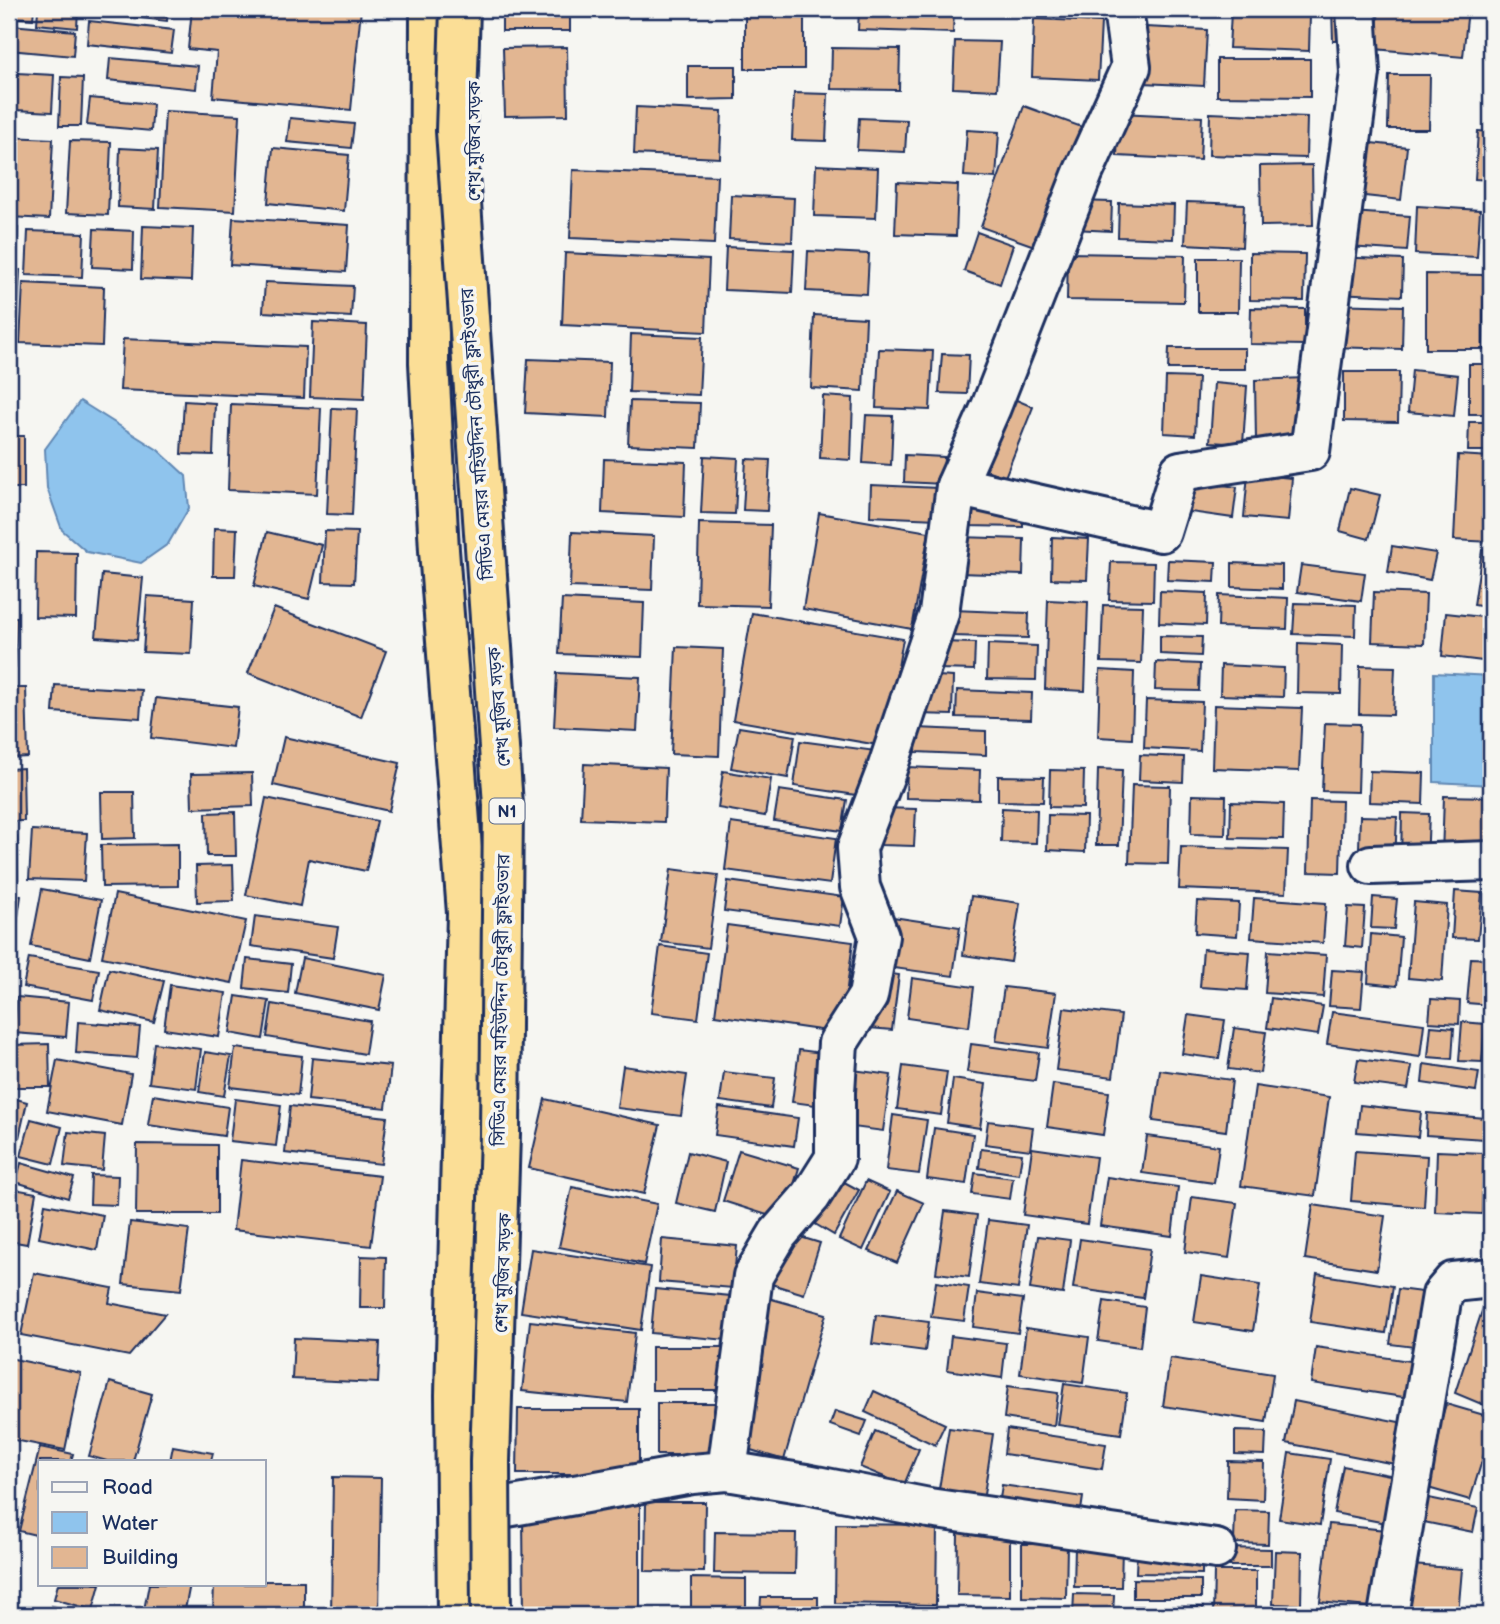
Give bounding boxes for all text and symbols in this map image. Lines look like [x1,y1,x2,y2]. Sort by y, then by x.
street label: শেখ মুজিব সড়ক [464,80,485,201]
street label: সিডিএ মেয়র মহিউদ্দিন চৌধুরী ফ্লাইওভার [457,287,498,581]
street label: শেখ মুজিব সড়ক [484,646,515,768]
road number: N1 [490,798,524,824]
street label: সিডিএ মেয়র মহিউদ্দিন চৌধুরী ফ্লাইওভার [488,853,515,1147]
street label: শেখ মুজিব সড়ক [491,1212,516,1333]
legend [38,1460,266,1586]
text: Road [102,1475,153,1500]
text: Water [102,1511,158,1536]
text: Building [102,1545,178,1570]

